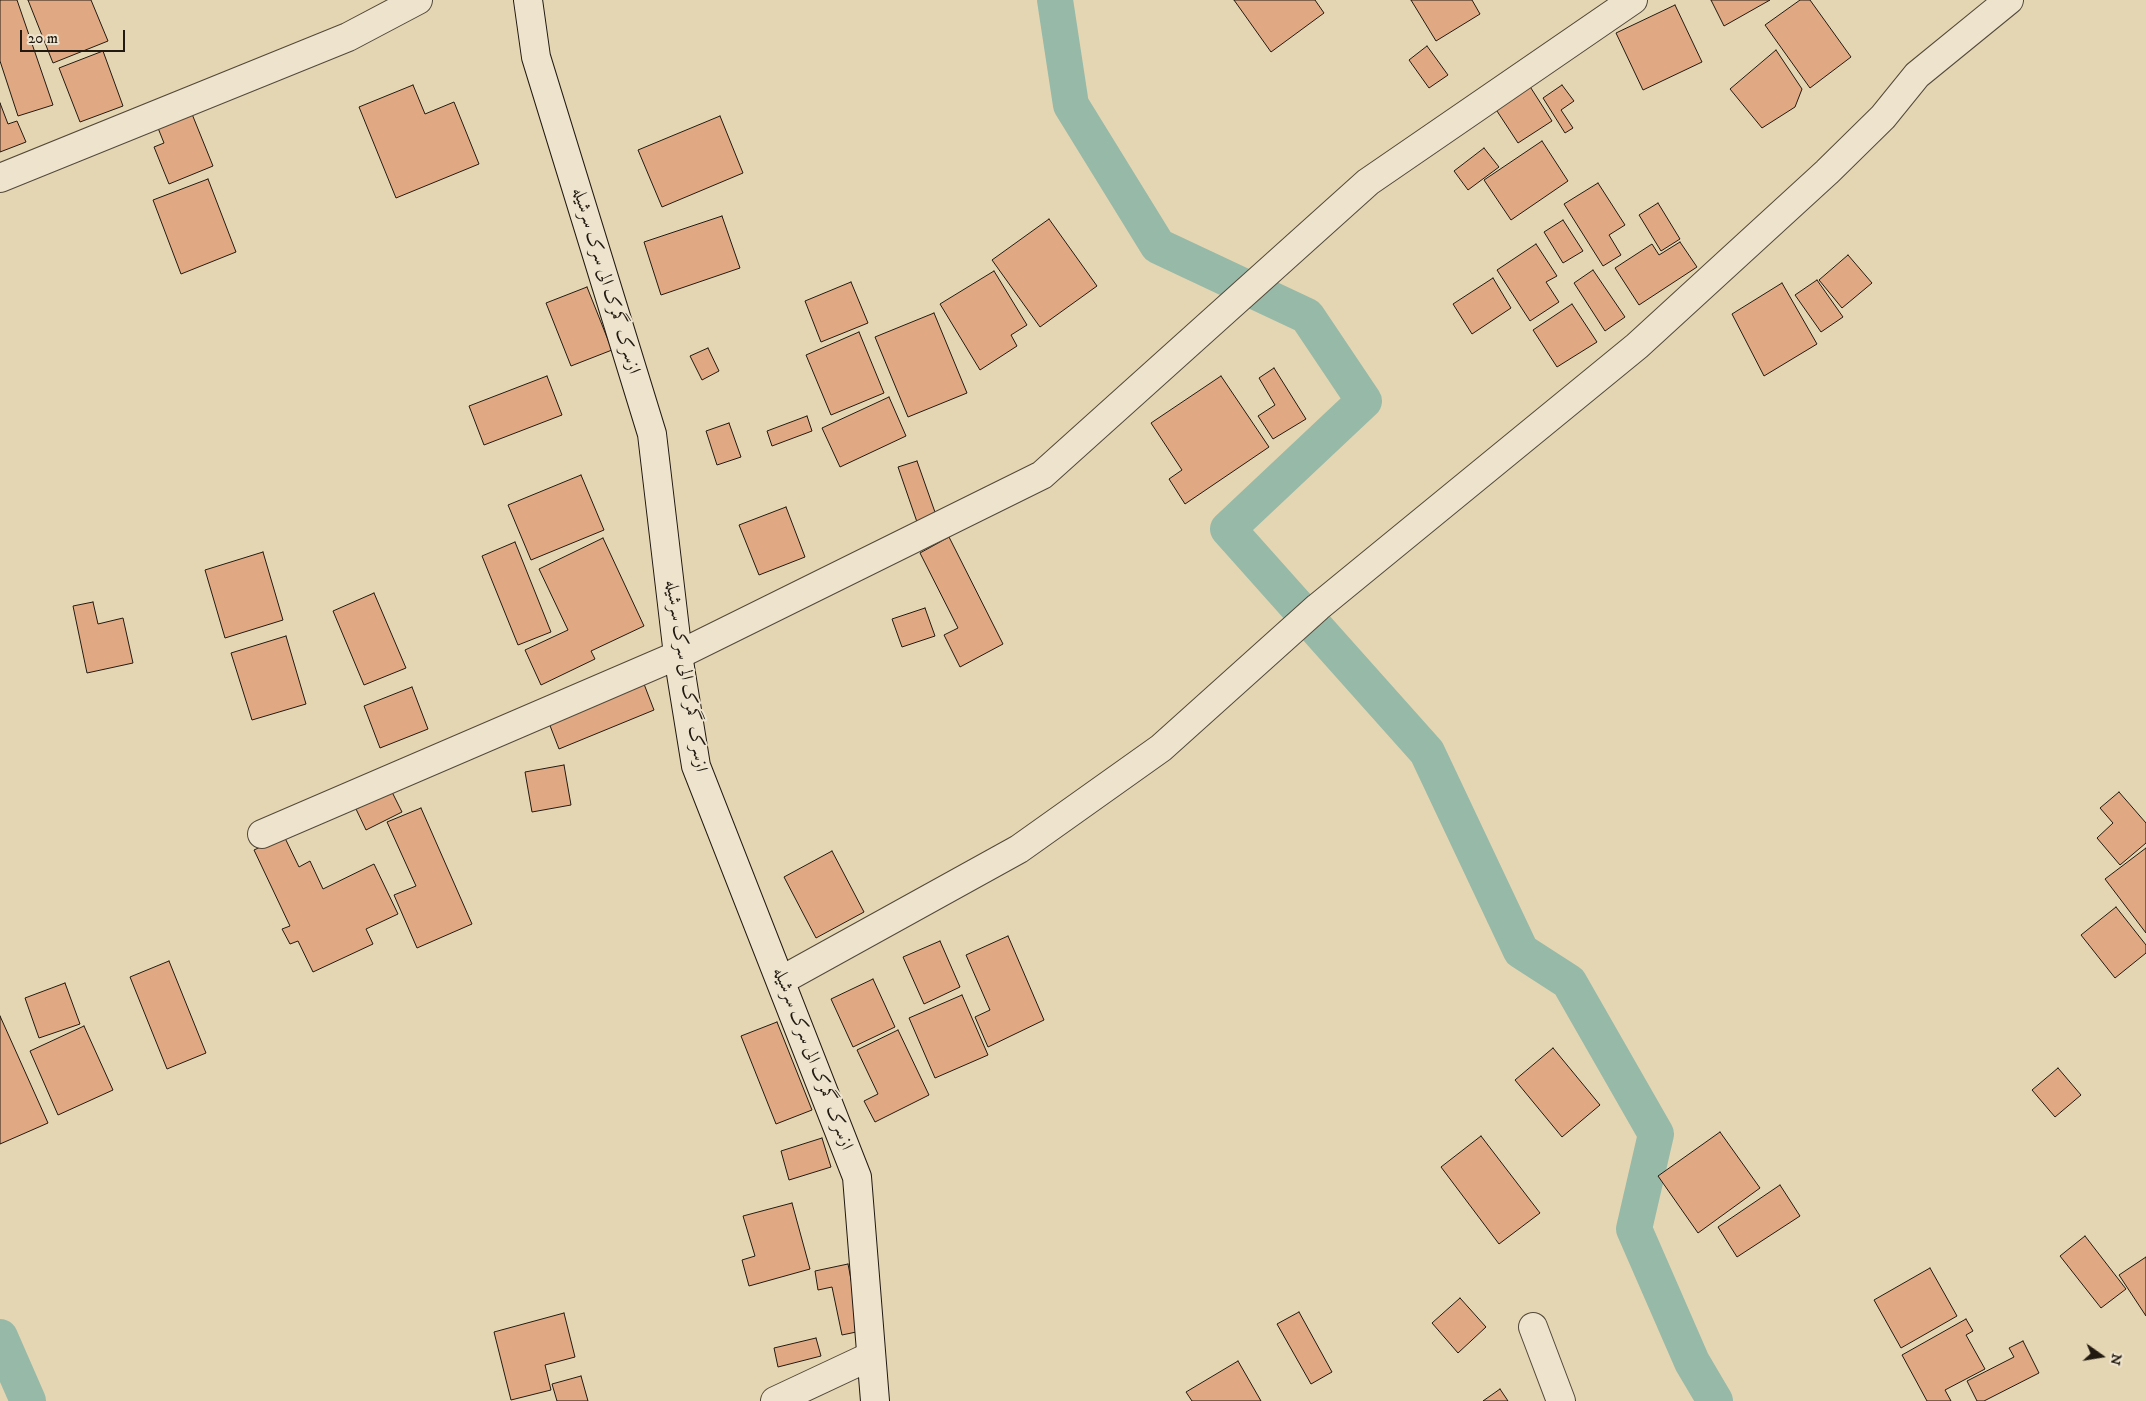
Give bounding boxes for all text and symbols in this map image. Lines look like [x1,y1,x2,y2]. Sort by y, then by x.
scale bar [22,20,128,52]
text: 20 m [28,29,58,48]
street label: ازسرک گمرک الی سرک سرشیله [566,185,644,377]
street label: ازسرک گمرک الی سرک سرشیله [659,579,711,773]
street label: ازسرک گمرک الی سرک سرشیله [767,965,857,1153]
north arrow [2076,1331,2126,1381]
text: N [2106,1352,2126,1367]

